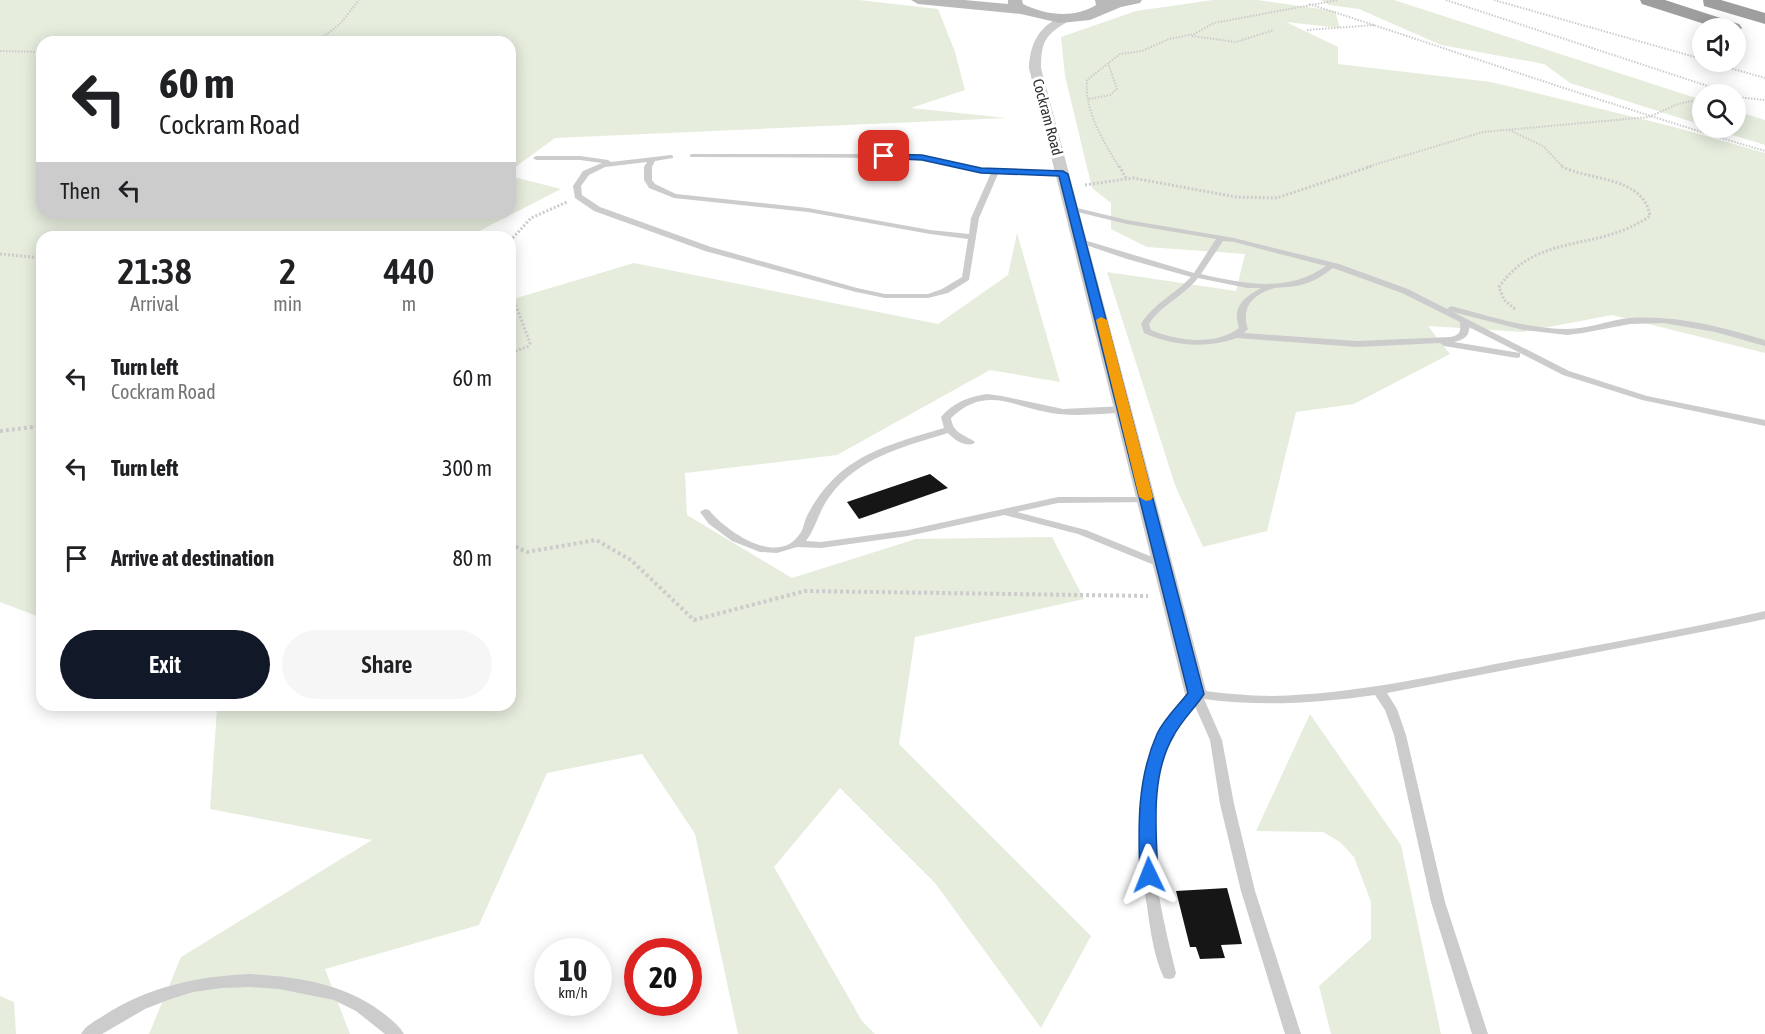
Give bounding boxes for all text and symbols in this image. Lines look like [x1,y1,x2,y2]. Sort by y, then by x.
map controls [1692,18,1746,138]
button: sound [1692,18,1746,72]
text: 60 m [159,59,234,107]
icon: left [60,60,138,138]
street label: Cockram Road [1030,77,1066,157]
button: search [1692,84,1746,138]
text: Cockram Road [159,109,300,140]
pin [858,130,909,181]
icon: arrive [867,139,900,172]
icon: left [113,174,146,207]
text: Then [60,178,101,204]
text: 21:38 [118,250,192,292]
text: 2 [279,250,296,292]
text: 440 [384,250,434,292]
text: Arrival [130,292,179,315]
text: min [273,292,302,315]
text: m [402,292,416,315]
text: Turn left [111,354,178,380]
icon: left [60,362,93,395]
text: 60 m [452,365,492,391]
text: Cockram Road [111,380,216,403]
icon: left [60,452,93,485]
text: Turn left [111,455,178,481]
text: 300 m [442,455,492,481]
icon: arrive [60,542,93,575]
text: Arrive at destination [111,545,274,571]
text: 80 m [452,545,492,571]
button: Exit [60,630,270,699]
button: Share [282,630,492,699]
position arrow [1117,843,1181,907]
speed limit sign: 20 [624,938,702,1016]
text: 10 [559,953,587,987]
text: km/h [558,984,588,1001]

